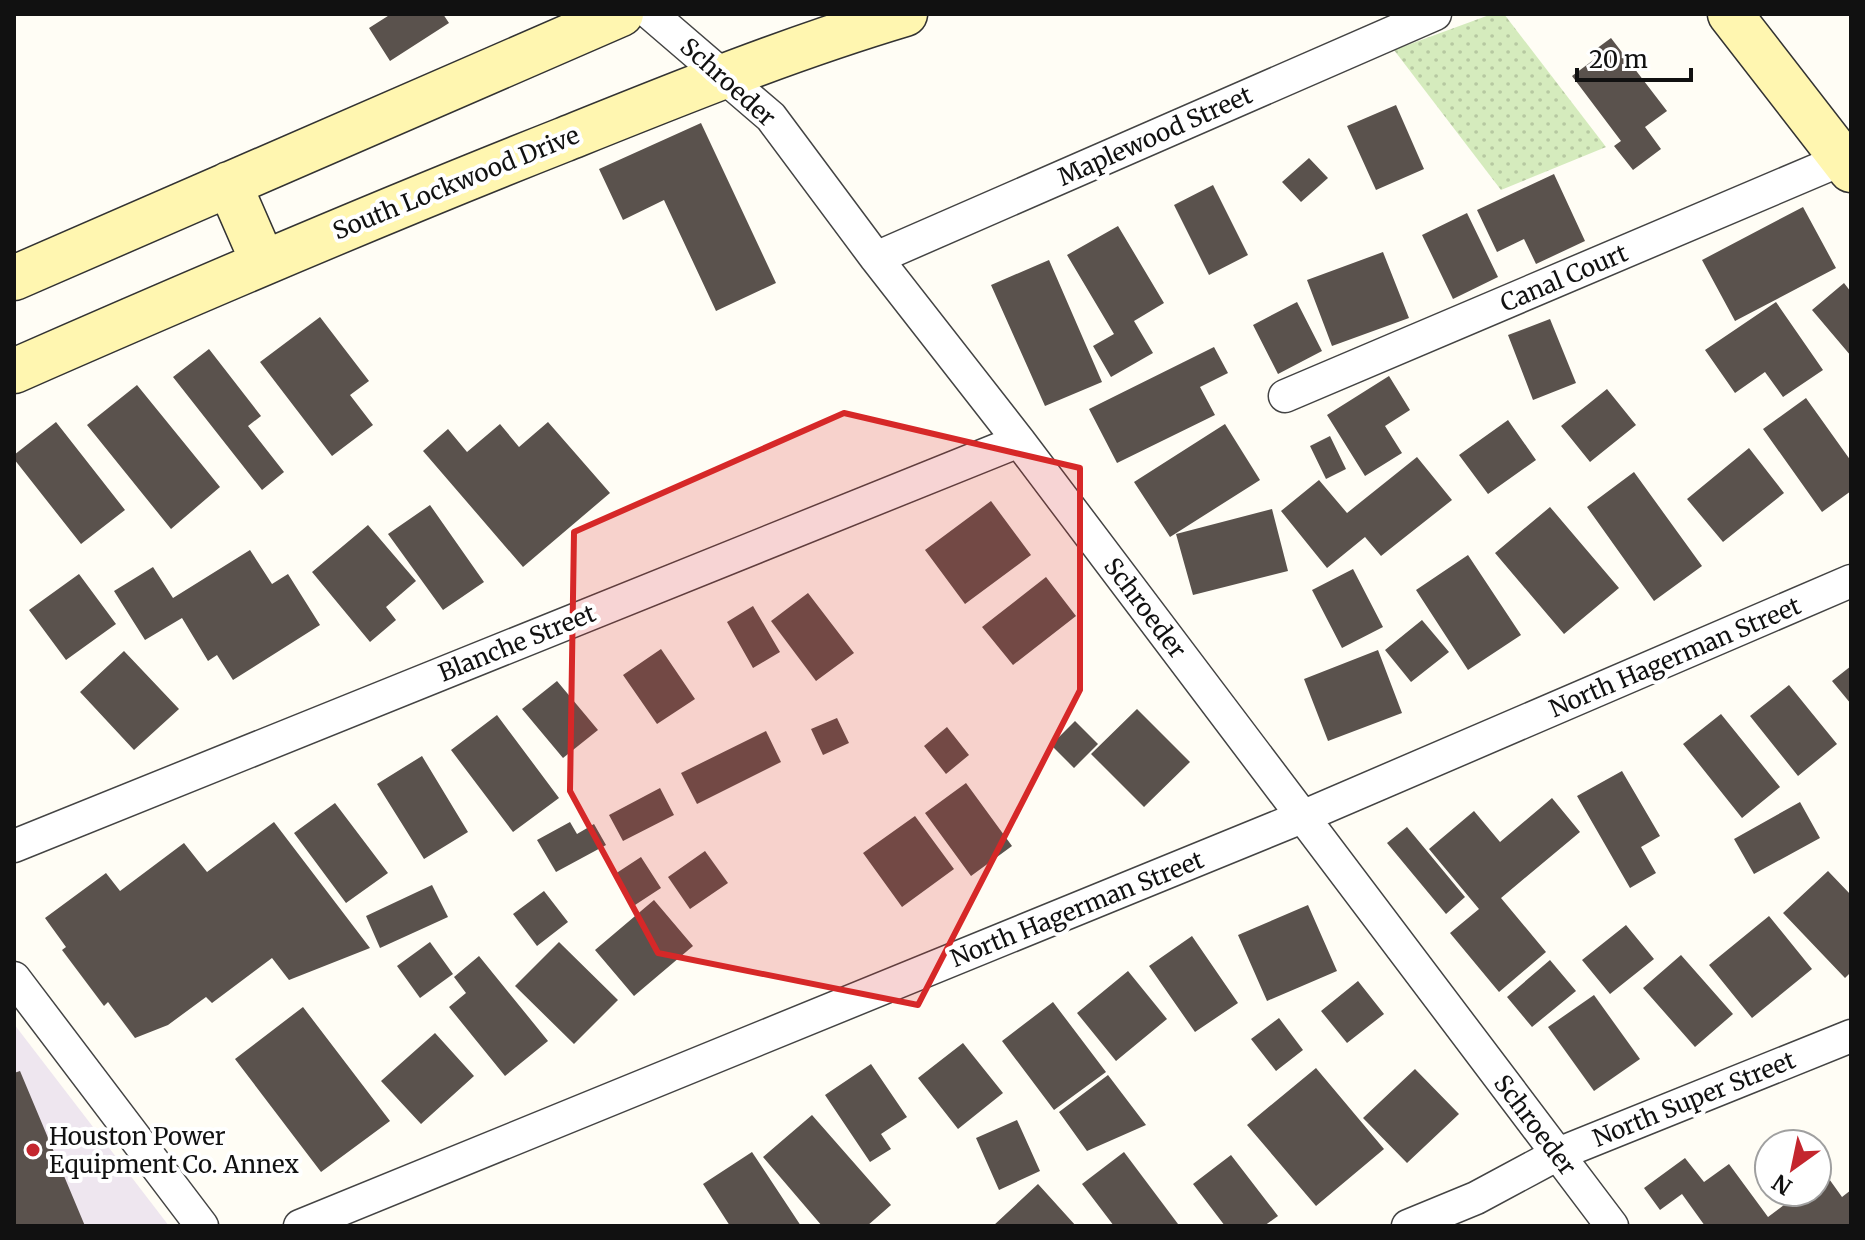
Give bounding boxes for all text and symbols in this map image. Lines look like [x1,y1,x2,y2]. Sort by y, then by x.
street label: Schroeder [674,31,782,133]
scale bar [1577,32,1691,82]
text: 20 m [1589,44,1648,75]
street label: Maplewood Street [1053,79,1257,193]
street label: South Lockwood Drive [328,119,584,247]
street label: Canal Court [1496,237,1633,319]
street label: Schroeder [1097,552,1193,665]
street label: North Hagerman Street [1545,590,1806,724]
street label: Blanche Street [434,597,601,689]
street label: North Hagerman Street [946,844,1209,974]
street label: North Super Street [1588,1044,1800,1154]
street label: Schroeder [1487,1069,1583,1182]
place label: Houston Power Equipment Co. Annex [49,1121,300,1180]
north arrow [1753,1128,1833,1208]
marker: Houston Power Equipment Co. Annex [24,1141,42,1159]
text: N [1767,1168,1797,1201]

